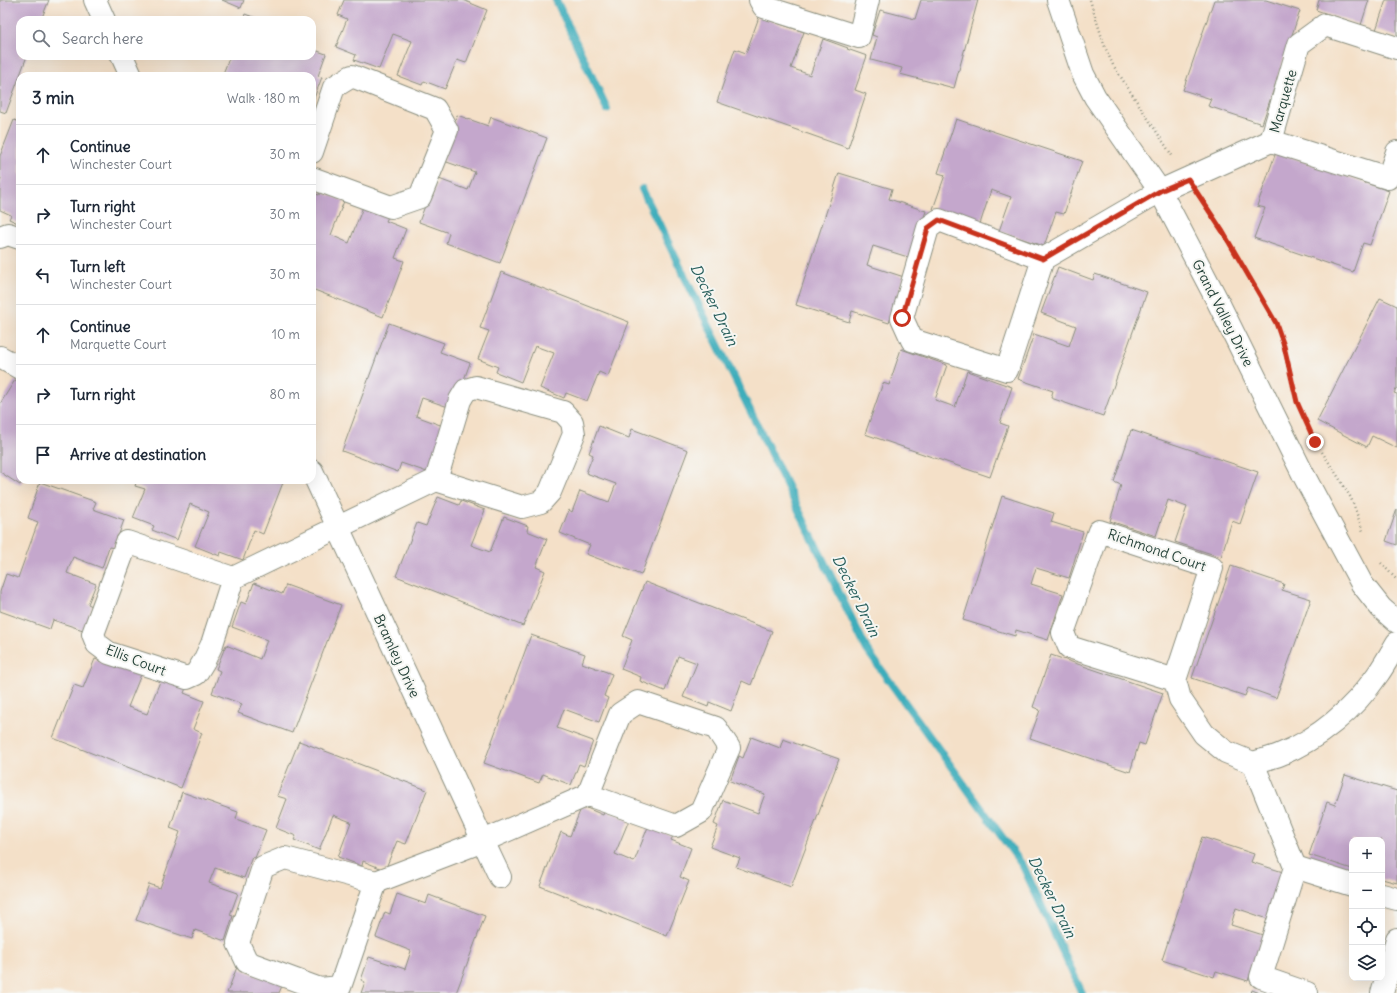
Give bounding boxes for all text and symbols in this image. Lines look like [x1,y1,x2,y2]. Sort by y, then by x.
search box [16,16,316,60]
icon: search [30,27,52,49]
text: Search here [62,29,143,48]
street label: Marquette [1265,67,1301,135]
text: 3 min [32,87,74,109]
text: Walk · 180 m [227,90,300,107]
text: Continue [70,137,131,156]
icon: ahead [32,144,54,166]
text: 30 m [270,146,300,163]
text: Winchester Court [70,156,172,173]
text: Turn right [70,197,135,216]
icon: right [32,204,54,226]
text: 30 m [270,206,300,223]
text: Winchester Court [70,216,172,233]
street label: Grand Valley Drive [1188,256,1258,370]
text: Turn left [70,257,125,276]
water label: Decker Drain [686,261,743,349]
icon: left [32,264,54,286]
text: 30 m [270,266,300,283]
text: Winchester Court [70,276,172,293]
route start [893,309,911,327]
text: Continue [70,317,131,336]
icon: ahead [32,324,54,346]
text: 10 m [272,326,300,343]
text: Marquette Court [70,336,167,353]
icon: right [32,384,54,406]
text: Turn right [70,385,135,404]
text: 80 m [269,386,300,403]
route end [1306,433,1324,451]
icon: arrive [32,444,54,466]
text: Arrive at destination [70,445,206,464]
street label: Richmond Court [1106,525,1209,575]
water label: Decker Drain [828,552,885,640]
street label: Bramley Drive [370,611,424,701]
street label: Ellis Court [103,640,169,680]
map controls [1349,837,1385,981]
button: + [1349,837,1385,873]
water label: Decker Drain [1024,853,1081,941]
button: − [1349,873,1385,909]
button: locate [1349,909,1385,945]
button: layers [1349,945,1385,981]

